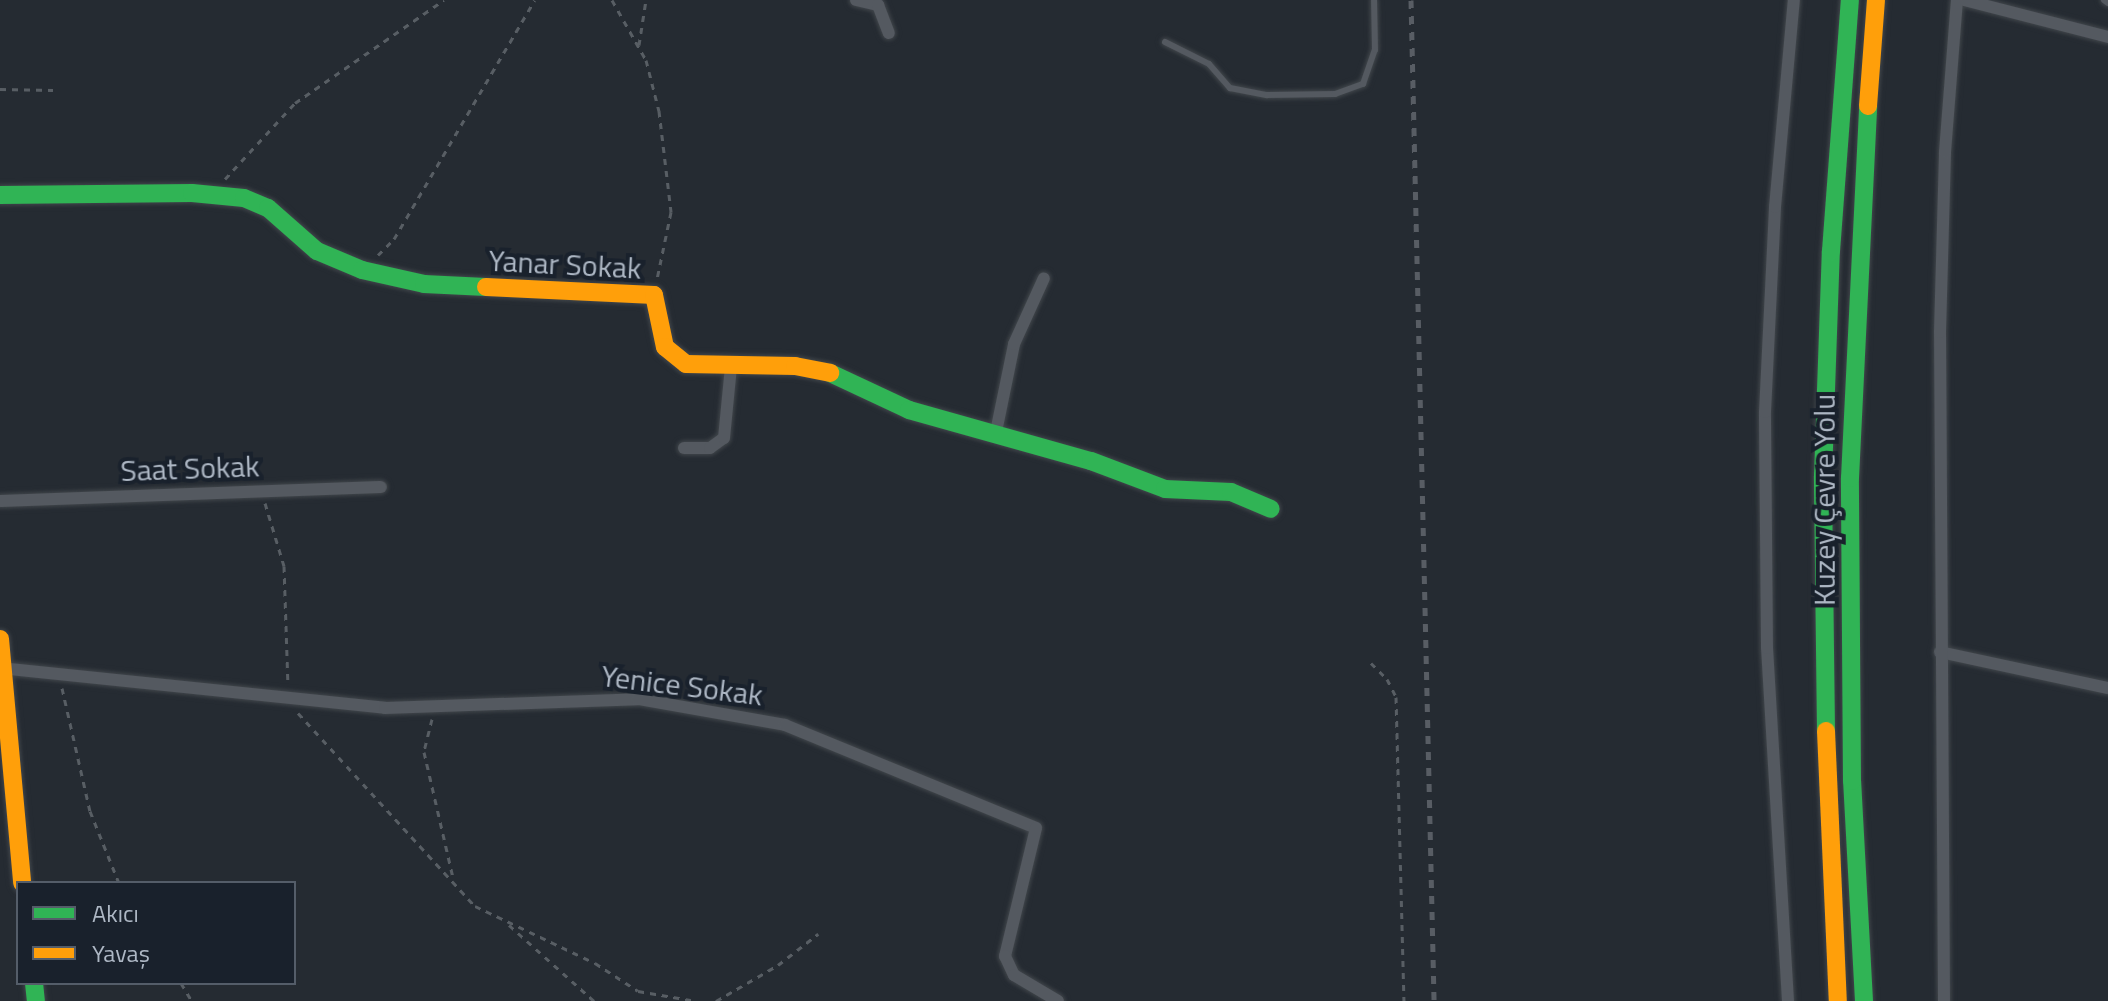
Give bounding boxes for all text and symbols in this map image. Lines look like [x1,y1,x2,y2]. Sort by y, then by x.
street label: Yanar Sokak [488,242,642,286]
street label: Kuzey Çevre Yolu [1806,394,1842,606]
street label: Saat Sokak [120,448,260,488]
street label: Yenice Sokak [599,657,765,713]
legend [16,881,296,985]
text: Akıcı [92,895,139,931]
text: Yavaş [92,935,150,971]

